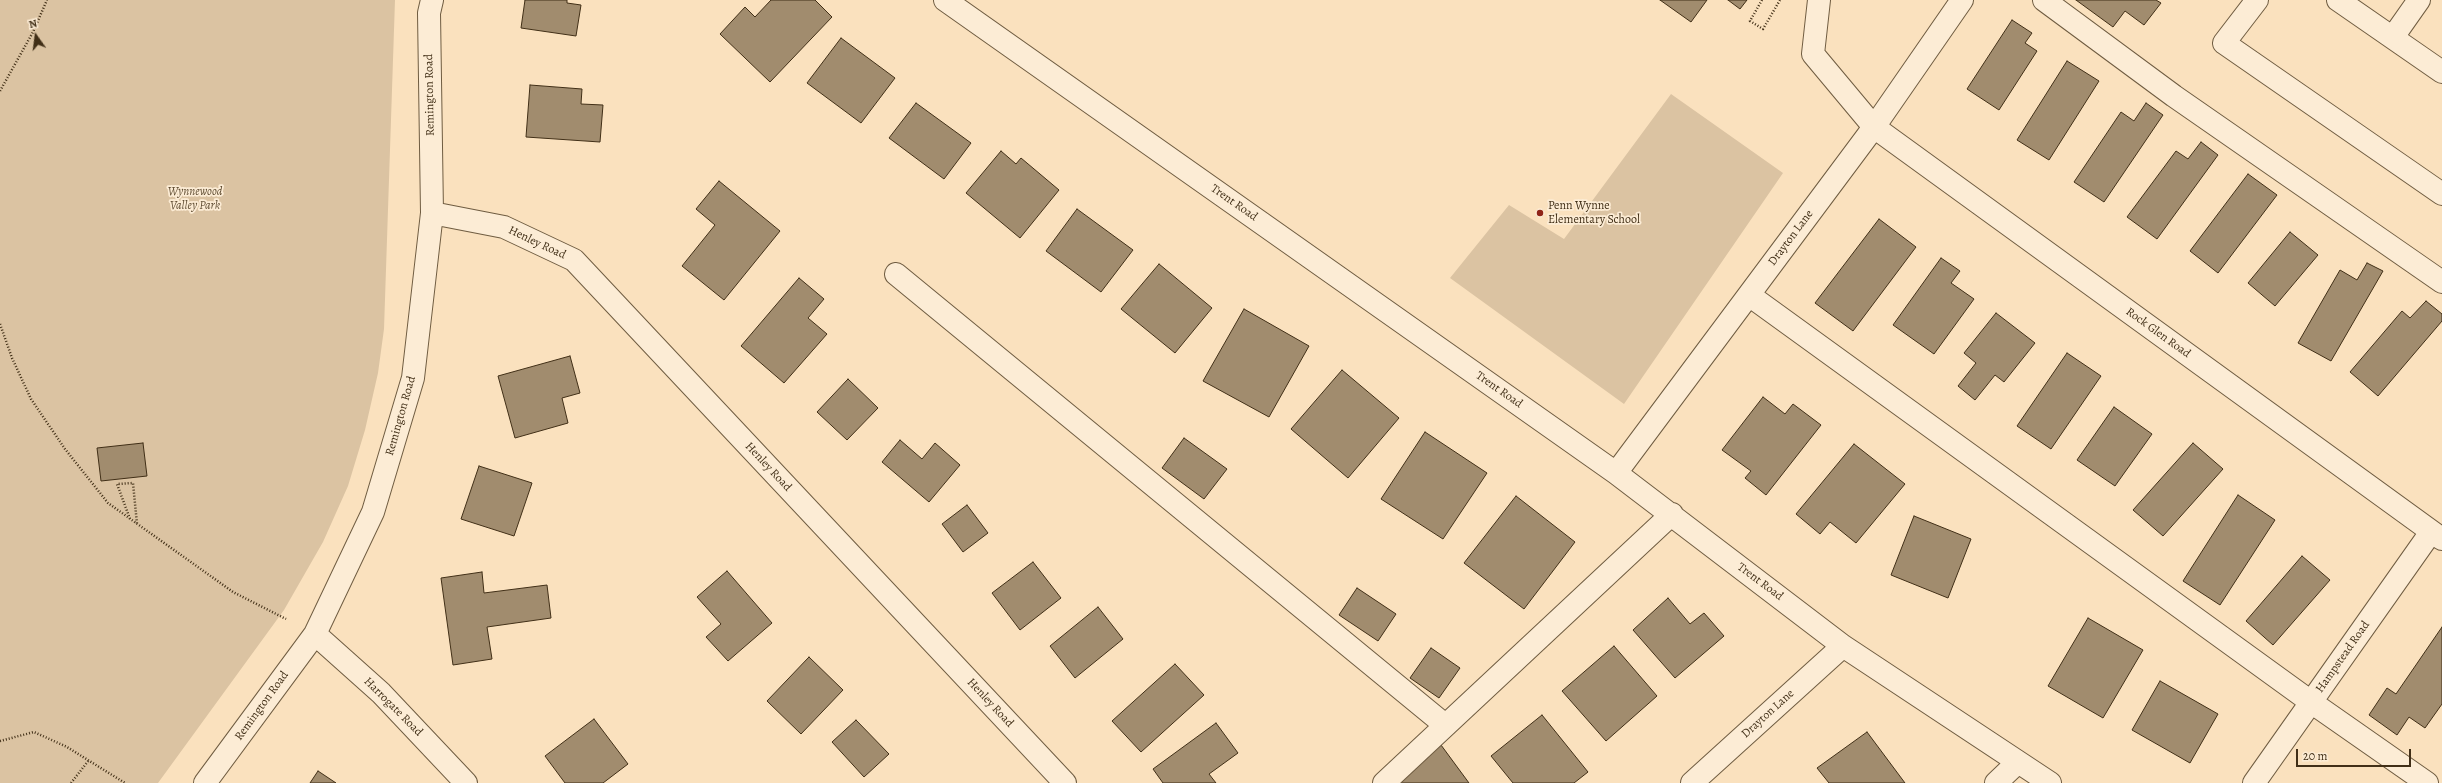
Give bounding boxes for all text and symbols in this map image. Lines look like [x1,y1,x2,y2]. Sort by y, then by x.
north arrow [16,16,56,56]
text: N [27,16,39,32]
street label: Remington Road [422,54,438,136]
street label: Trent Road [1208,182,1260,224]
park label: Wynnewood Valley Park [168,185,222,213]
place label: Penn Wynne Elementary School [1548,199,1640,227]
street label: Drayton Lane [1765,207,1817,269]
marker: Penn Wynne Elementary School [1535,208,1545,218]
street label: Henley Road [506,223,568,263]
street label: Rock Glen Road [2123,305,2193,361]
street label: Trent Road [1473,369,1525,411]
street label: Remington Road [383,375,419,457]
street label: Henley Road [742,439,794,495]
street label: Trent Road [1734,560,1786,604]
street label: Hampstead Road [2313,618,2373,696]
street label: Remington Road [232,669,292,743]
street label: Harrogate Road [360,674,426,740]
street label: Henley Road [964,675,1016,731]
street label: Drayton Lane [1739,687,1797,741]
scale bar [2298,741,2413,767]
text: 20 m [2303,748,2327,764]

